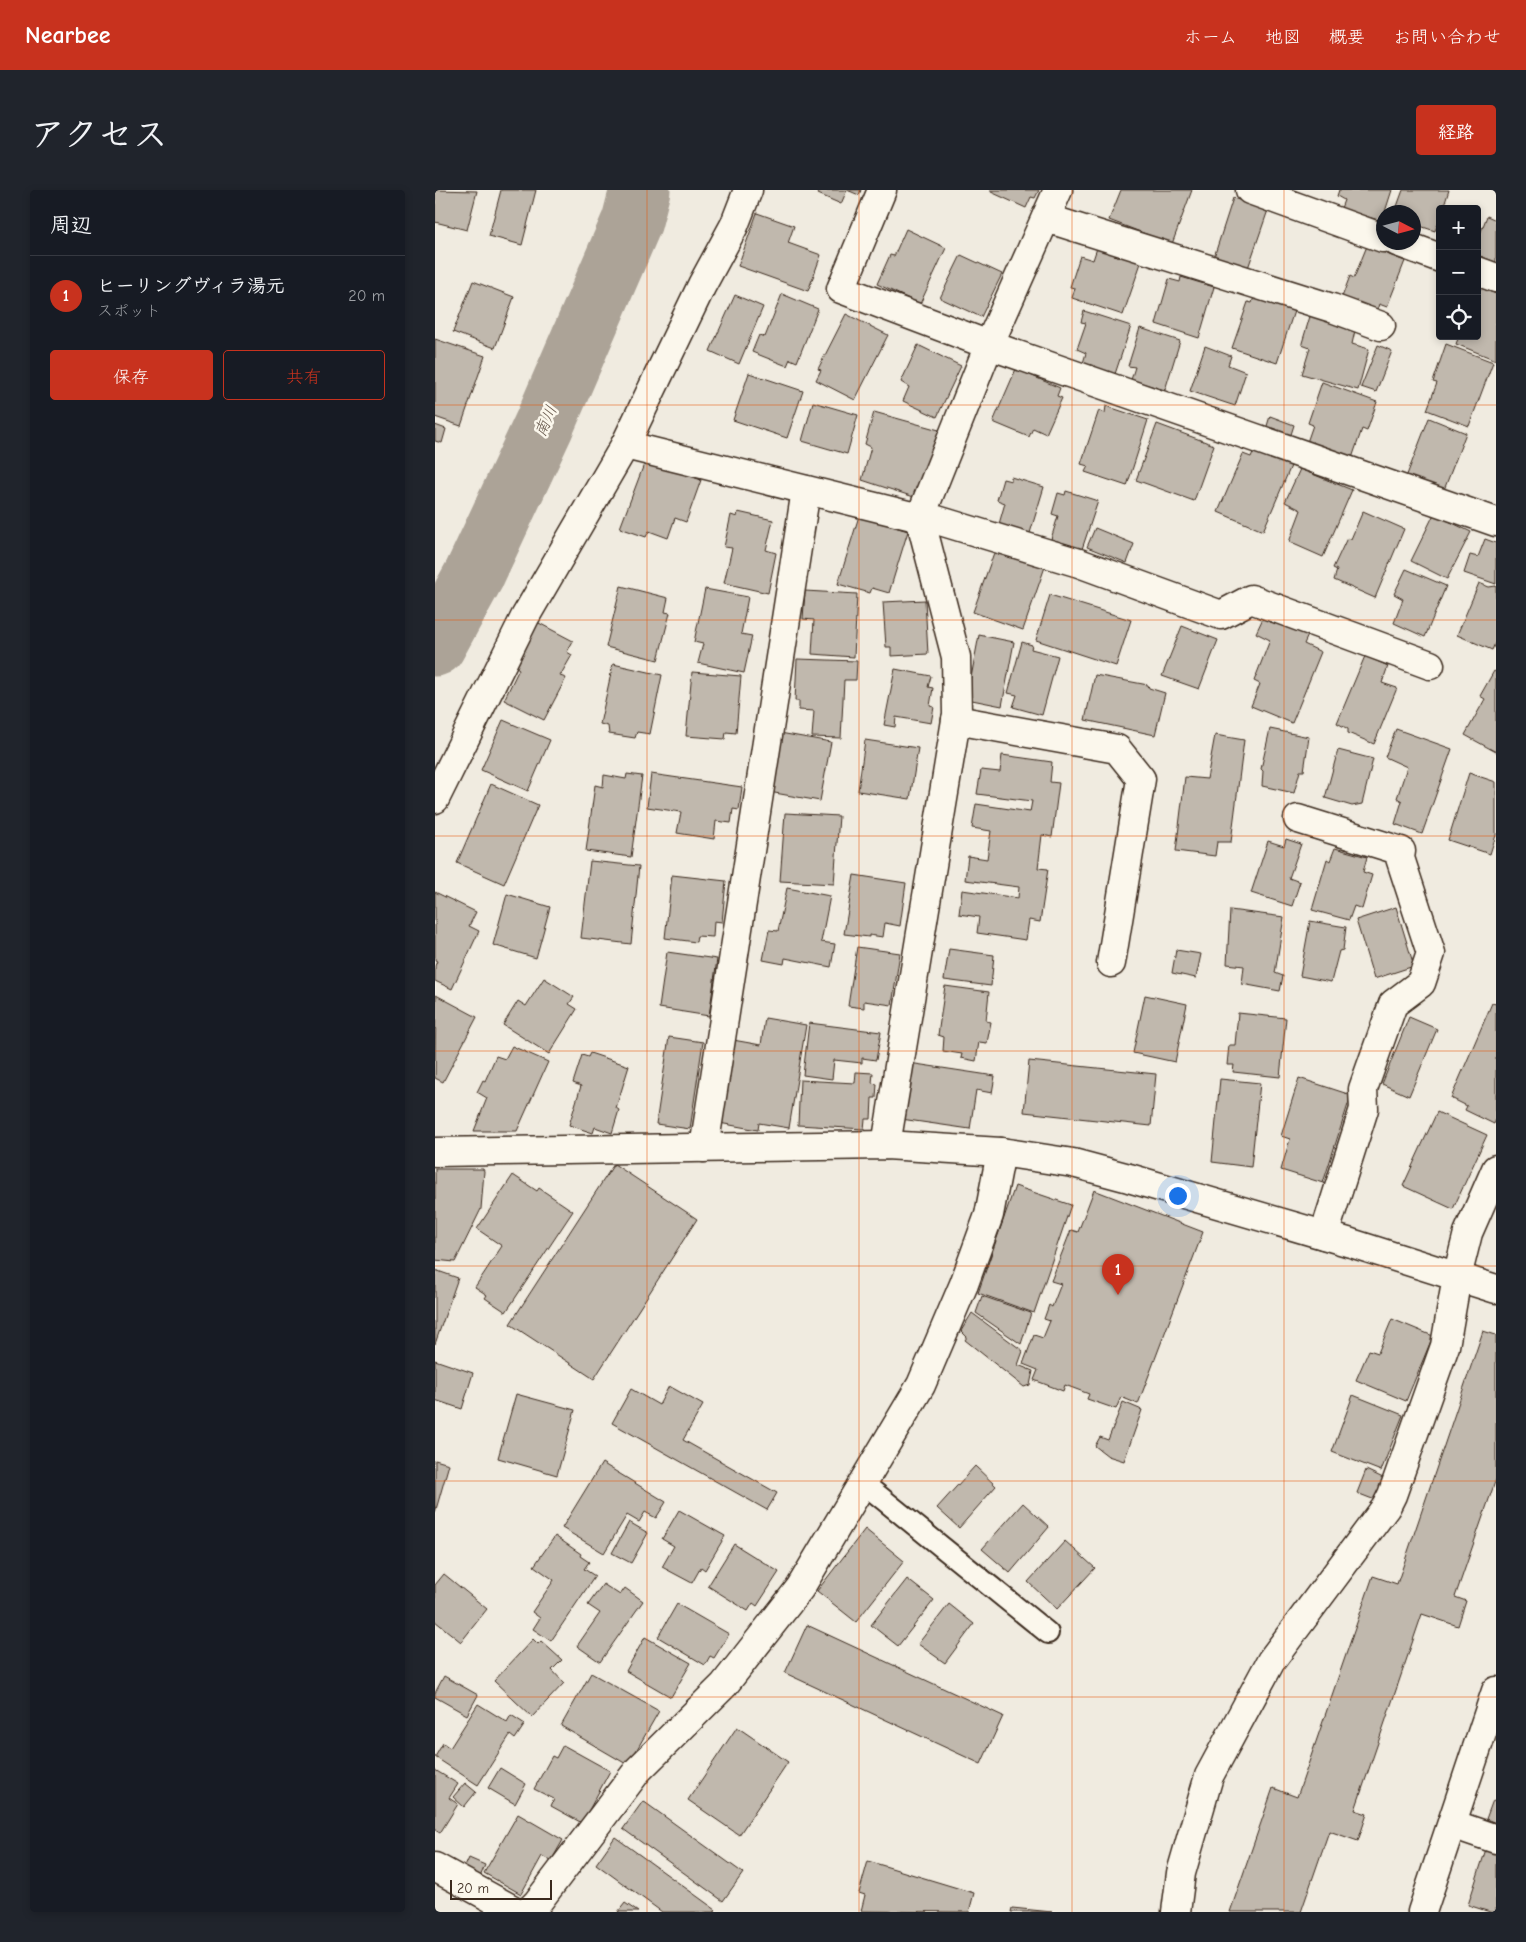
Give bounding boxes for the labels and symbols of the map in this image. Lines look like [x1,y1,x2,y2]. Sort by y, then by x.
north arrow [1376,205,1421,250]
water label: 南川 [531,403,561,439]
your location [1165,1183,1191,1209]
pin: 1 [1102,1254,1134,1295]
scale bar [450,1877,553,1900]

